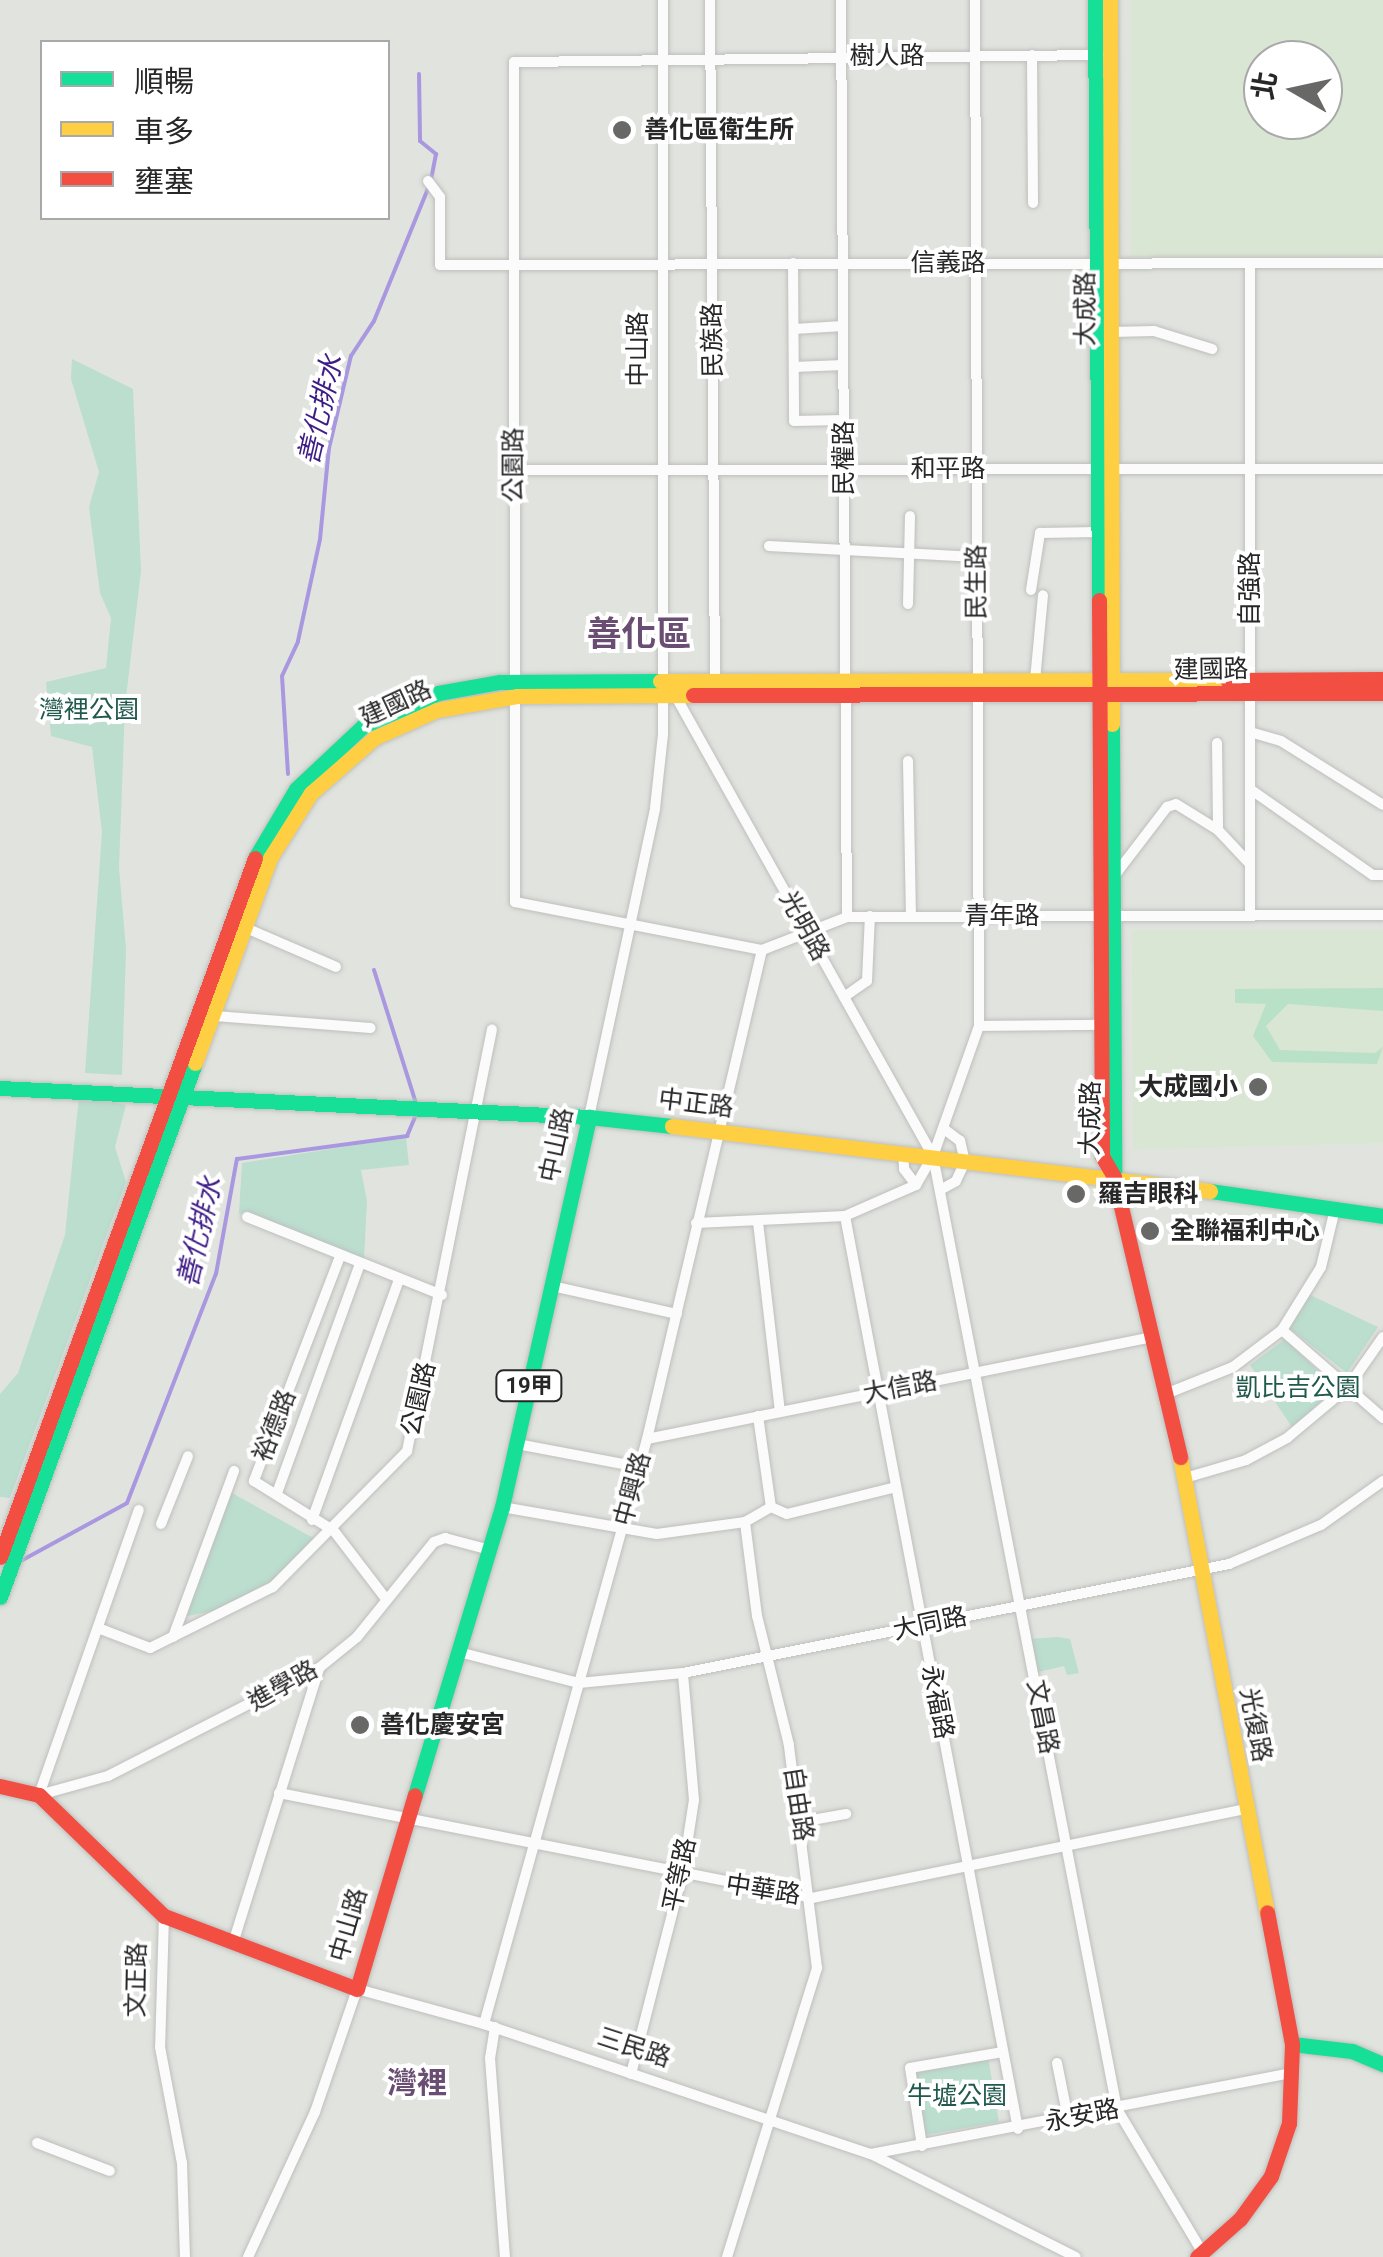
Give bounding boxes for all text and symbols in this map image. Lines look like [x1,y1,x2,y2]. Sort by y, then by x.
legend [40,40,390,220]
north arrow [1243,40,1343,140]
street label: 樹人路 [850,41,924,71]
text: 順暢 [134,64,194,99]
text: 北 [1246,69,1283,102]
text: 車多 [134,114,194,149]
place label: 善化區衛生所 [644,115,794,145]
marker: 善化區衛生所 [609,117,635,143]
text: 壅塞 [134,164,194,199]
street label: 信義路 [911,248,985,278]
street label: 大成路 [1071,272,1101,346]
street label: 民族路 [697,302,729,378]
street label: 中山路 [623,312,653,386]
water label: 善化排水 [292,352,350,468]
street label: 民權路 [829,421,859,495]
street label: 公園路 [499,428,529,502]
street label: 和平路 [911,454,985,484]
street label: 民生路 [962,545,992,619]
street label: 自強路 [1235,552,1265,626]
district label: 善化區 [587,614,691,656]
street label: 建國路 [1173,654,1249,686]
street label: 建國路 [356,675,436,733]
park label: 灣裡公園 [39,695,139,725]
street label: 光明路 [773,886,835,966]
street label: 青年路 [965,901,1039,931]
place label: 大成國小 [1138,1072,1238,1102]
marker: 大成國小 [1247,1076,1269,1098]
street label: 大成路 [1075,1080,1107,1156]
street label: 中正路 [657,1085,735,1123]
street label: 中山路 [535,1105,579,1185]
water label: 善化排水 [171,1174,229,1290]
place label: 羅吉眼科 [1098,1179,1198,1209]
marker: 羅吉眼科 [1063,1181,1089,1207]
place label: 全聯福利中心 [1170,1216,1320,1246]
marker: 全聯福利中心 [1139,1220,1161,1242]
street label: 公園路 [396,1359,442,1439]
street label: 大信路 [860,1366,940,1410]
road number: 19甲 [494,1369,564,1403]
park label: 凱比吉公園 [1236,1373,1360,1403]
street label: 裕德路 [248,1386,302,1466]
street label: 中興路 [609,1449,657,1529]
street label: 大同路 [890,1602,970,1646]
street label: 進學路 [243,1655,323,1717]
street label: 永福路 [915,1662,959,1742]
street label: 文昌路 [1020,1677,1064,1757]
street label: 光復路 [1233,1685,1277,1765]
place label: 善化慶安宮 [380,1710,505,1740]
marker: 善化慶安宮 [349,1714,371,1736]
street label: 自由路 [777,1765,819,1843]
street label: 平等路 [658,1835,702,1915]
street label: 中華路 [724,1869,802,1911]
street label: 中山路 [324,1885,374,1965]
street label: 文正路 [121,1942,153,2018]
street label: 三民路 [594,2022,674,2074]
district label: 灣裡 [387,2065,447,2101]
park label: 牛墟公園 [907,2081,1007,2111]
street label: 永安路 [1042,2094,1122,2138]

